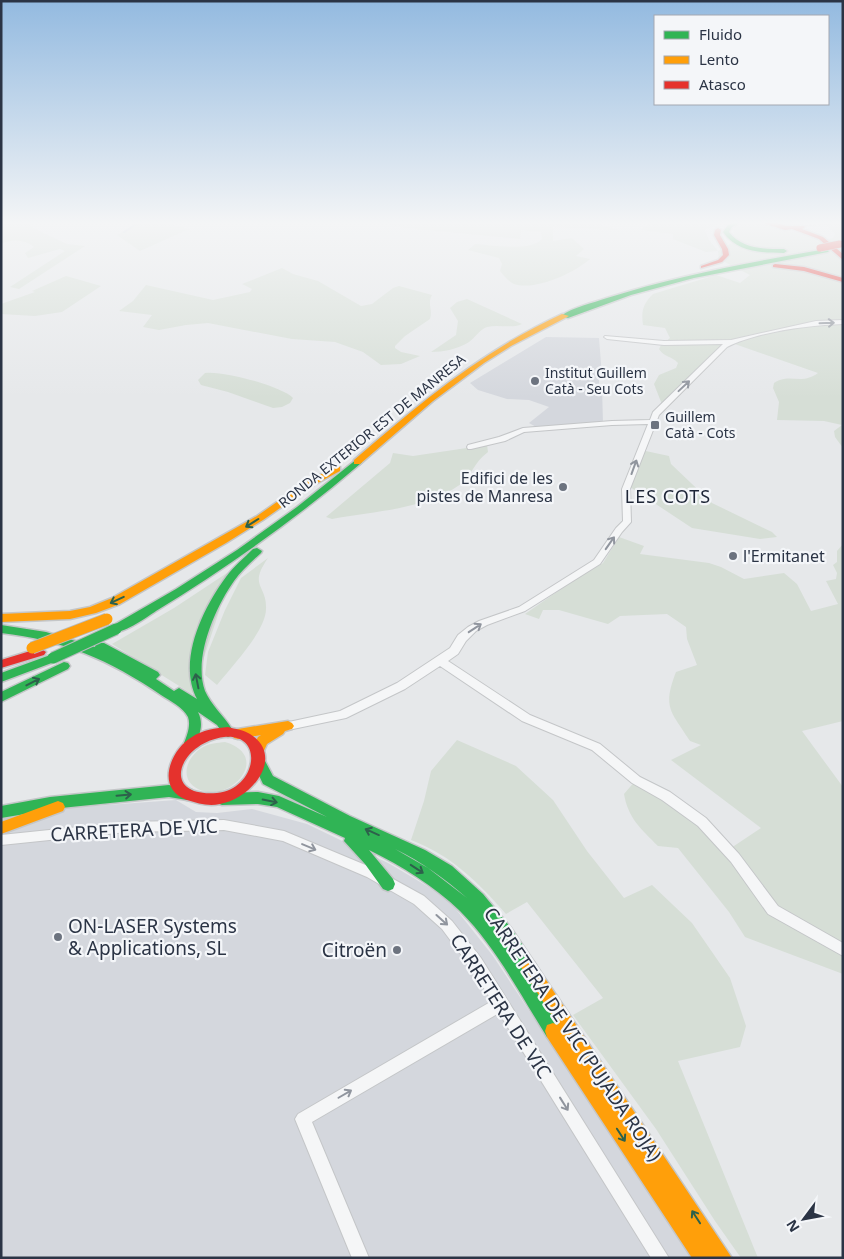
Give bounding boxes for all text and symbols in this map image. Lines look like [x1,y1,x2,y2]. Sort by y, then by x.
legend [654,15,829,105]
text: Fluido [699,24,742,44]
text: Lento [699,49,739,69]
text: Atasco [699,74,746,94]
one-way arrow [818,318,835,328]
street label: RONDA EXTERIOR EST DE MANRESA [274,349,469,512]
place label: Institut Guillem Catà - Seu Cots [545,363,647,398]
marker: Institut Guillem Catà - Seu Cots [529,375,541,387]
one-way arrow [678,380,691,392]
place label: Guillem Catà - Cots [665,407,736,442]
marker: Guillem Catà - Cots [649,419,661,431]
one-way arrow [630,459,639,475]
place label: Edifici de les pistes de Manresa [416,467,553,507]
marker: Edifici de les pistes de Manresa [557,481,569,493]
district label: LES COTS [625,484,711,508]
one-way arrow [245,519,259,529]
one-way arrow [605,536,615,550]
place label: l'Ermitanet [743,545,825,567]
marker: l'Ermitanet [727,550,739,562]
one-way arrow [110,595,125,605]
one-way arrow [468,623,482,633]
one-way arrow [191,673,201,689]
one-way arrow [25,677,40,686]
one-way arrow [116,790,132,800]
one-way arrow [262,796,278,806]
street label: CARRETERA DE VIC [50,813,218,847]
one-way arrow [364,827,379,837]
one-way arrow [301,843,316,852]
one-way arrow [410,864,424,874]
street label: CARRETERA DE VIC (PUJADA ROJA) [478,902,668,1166]
place label: ON-LASER Systems & Applications, SL [68,913,237,961]
one-way arrow [436,915,449,926]
street label: CARRETERA DE VIC [444,929,558,1083]
marker: ON-LASER Systems & Applications, SL [52,931,64,943]
place label: Citroën [322,937,387,963]
marker: Citroën [391,944,403,956]
one-way arrow [338,1089,352,1099]
one-way arrow [559,1097,569,1111]
one-way arrow [616,1127,626,1141]
north arrow [779,1194,829,1244]
one-way arrow [691,1210,701,1224]
text: N [781,1216,804,1236]

